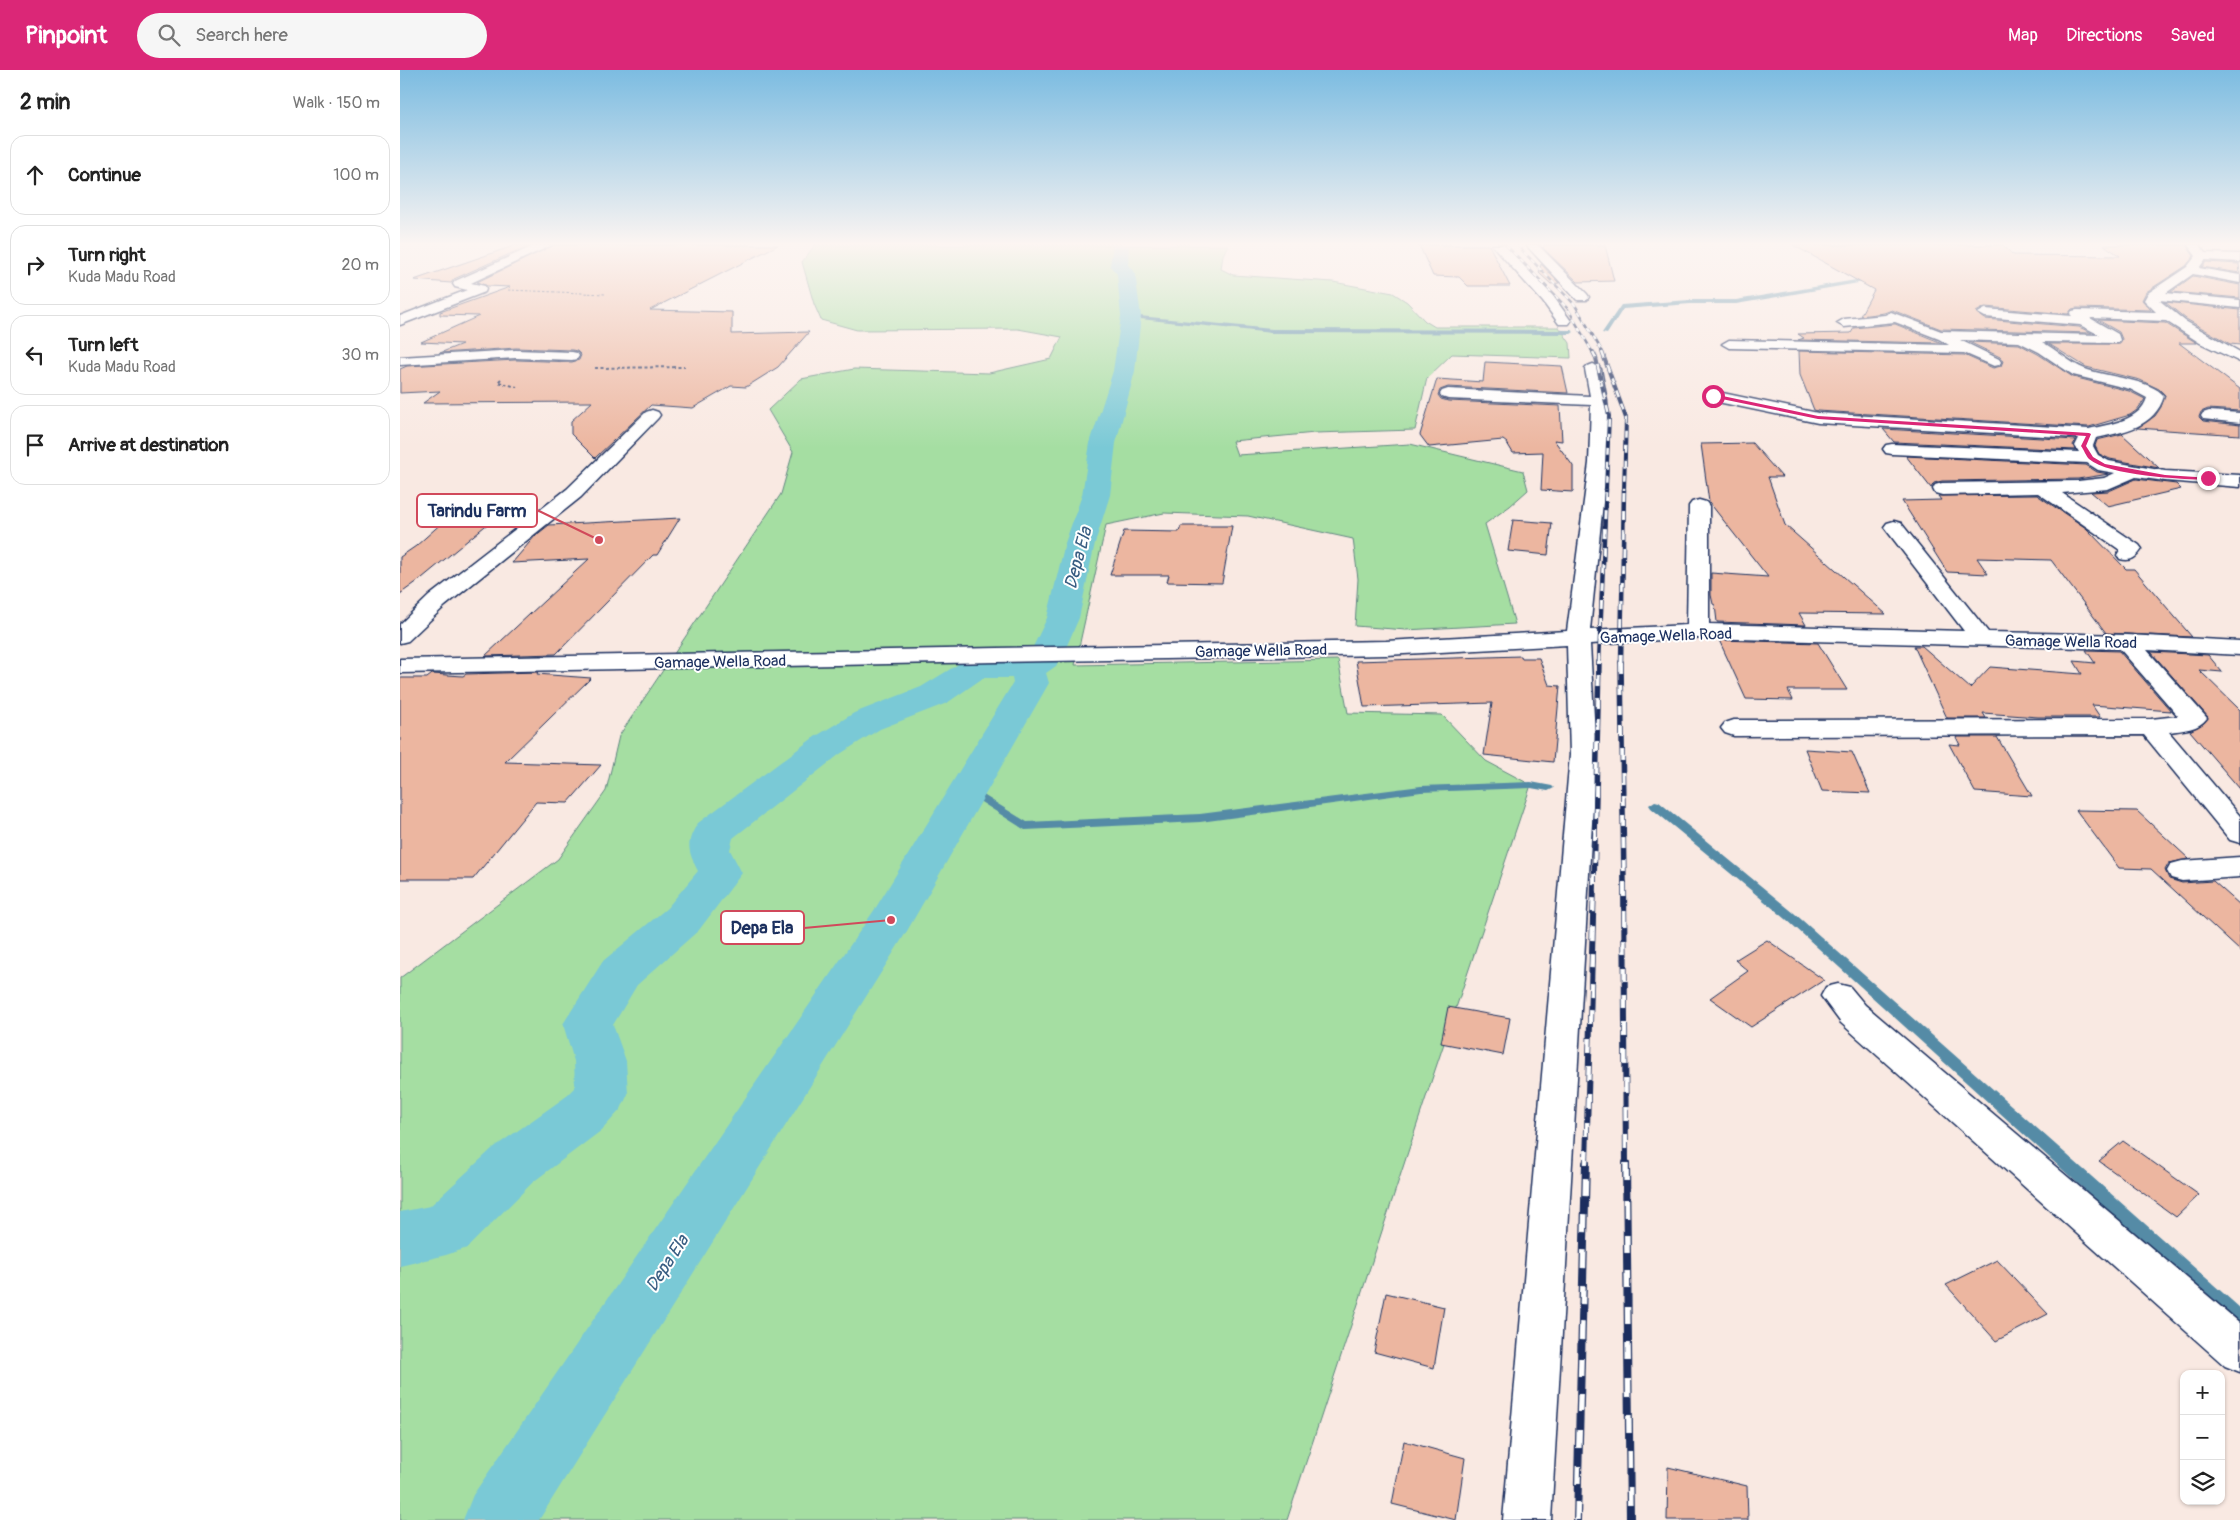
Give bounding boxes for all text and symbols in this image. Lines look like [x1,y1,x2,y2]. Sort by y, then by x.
search box [137,13,487,58]
text: Pinpoint [25,21,107,50]
icon: search [155,21,183,49]
text: Search here [195,23,288,47]
text: Map [2008,24,2038,47]
text: Directions [2066,24,2142,47]
text: Saved [2170,24,2215,47]
text: 2 min [20,89,70,116]
text: Walk · 150 m [293,93,380,113]
icon: ahead [21,161,49,189]
text: Continue [68,163,141,187]
text: 100 m [333,165,379,185]
text: Turn right [68,243,146,267]
icon: right [21,251,49,279]
text: 20 m [341,255,379,275]
text: Kuda Madu Road [68,267,176,287]
text: Turn left [68,333,138,357]
icon: left [21,341,49,369]
text: 30 m [341,345,379,365]
text: Kuda Madu Road [68,357,176,377]
route start [1702,385,1725,408]
icon: arrive [21,431,49,459]
text: Arrive at destination [68,433,229,457]
route end [2197,467,2220,490]
callout: Tarindu Farm [417,494,537,527]
text: Tarindu Farm [426,500,527,523]
water label: Depa Ela [1059,523,1098,592]
street label: Gamage Wella Road [1600,624,1733,648]
street label: Gamage Wella Road [2005,631,2137,653]
street label: Gamage Wella Road [1195,640,1327,662]
street label: Gamage Wella Road [654,651,786,673]
callout: Depa Ela [721,911,804,944]
text: Depa Ela [731,917,794,940]
water label: Depa Ela [641,1229,695,1296]
map controls [2180,1370,2225,1505]
button: + [2180,1370,2225,1415]
button: − [2180,1415,2225,1460]
button: layers [2180,1460,2225,1505]

